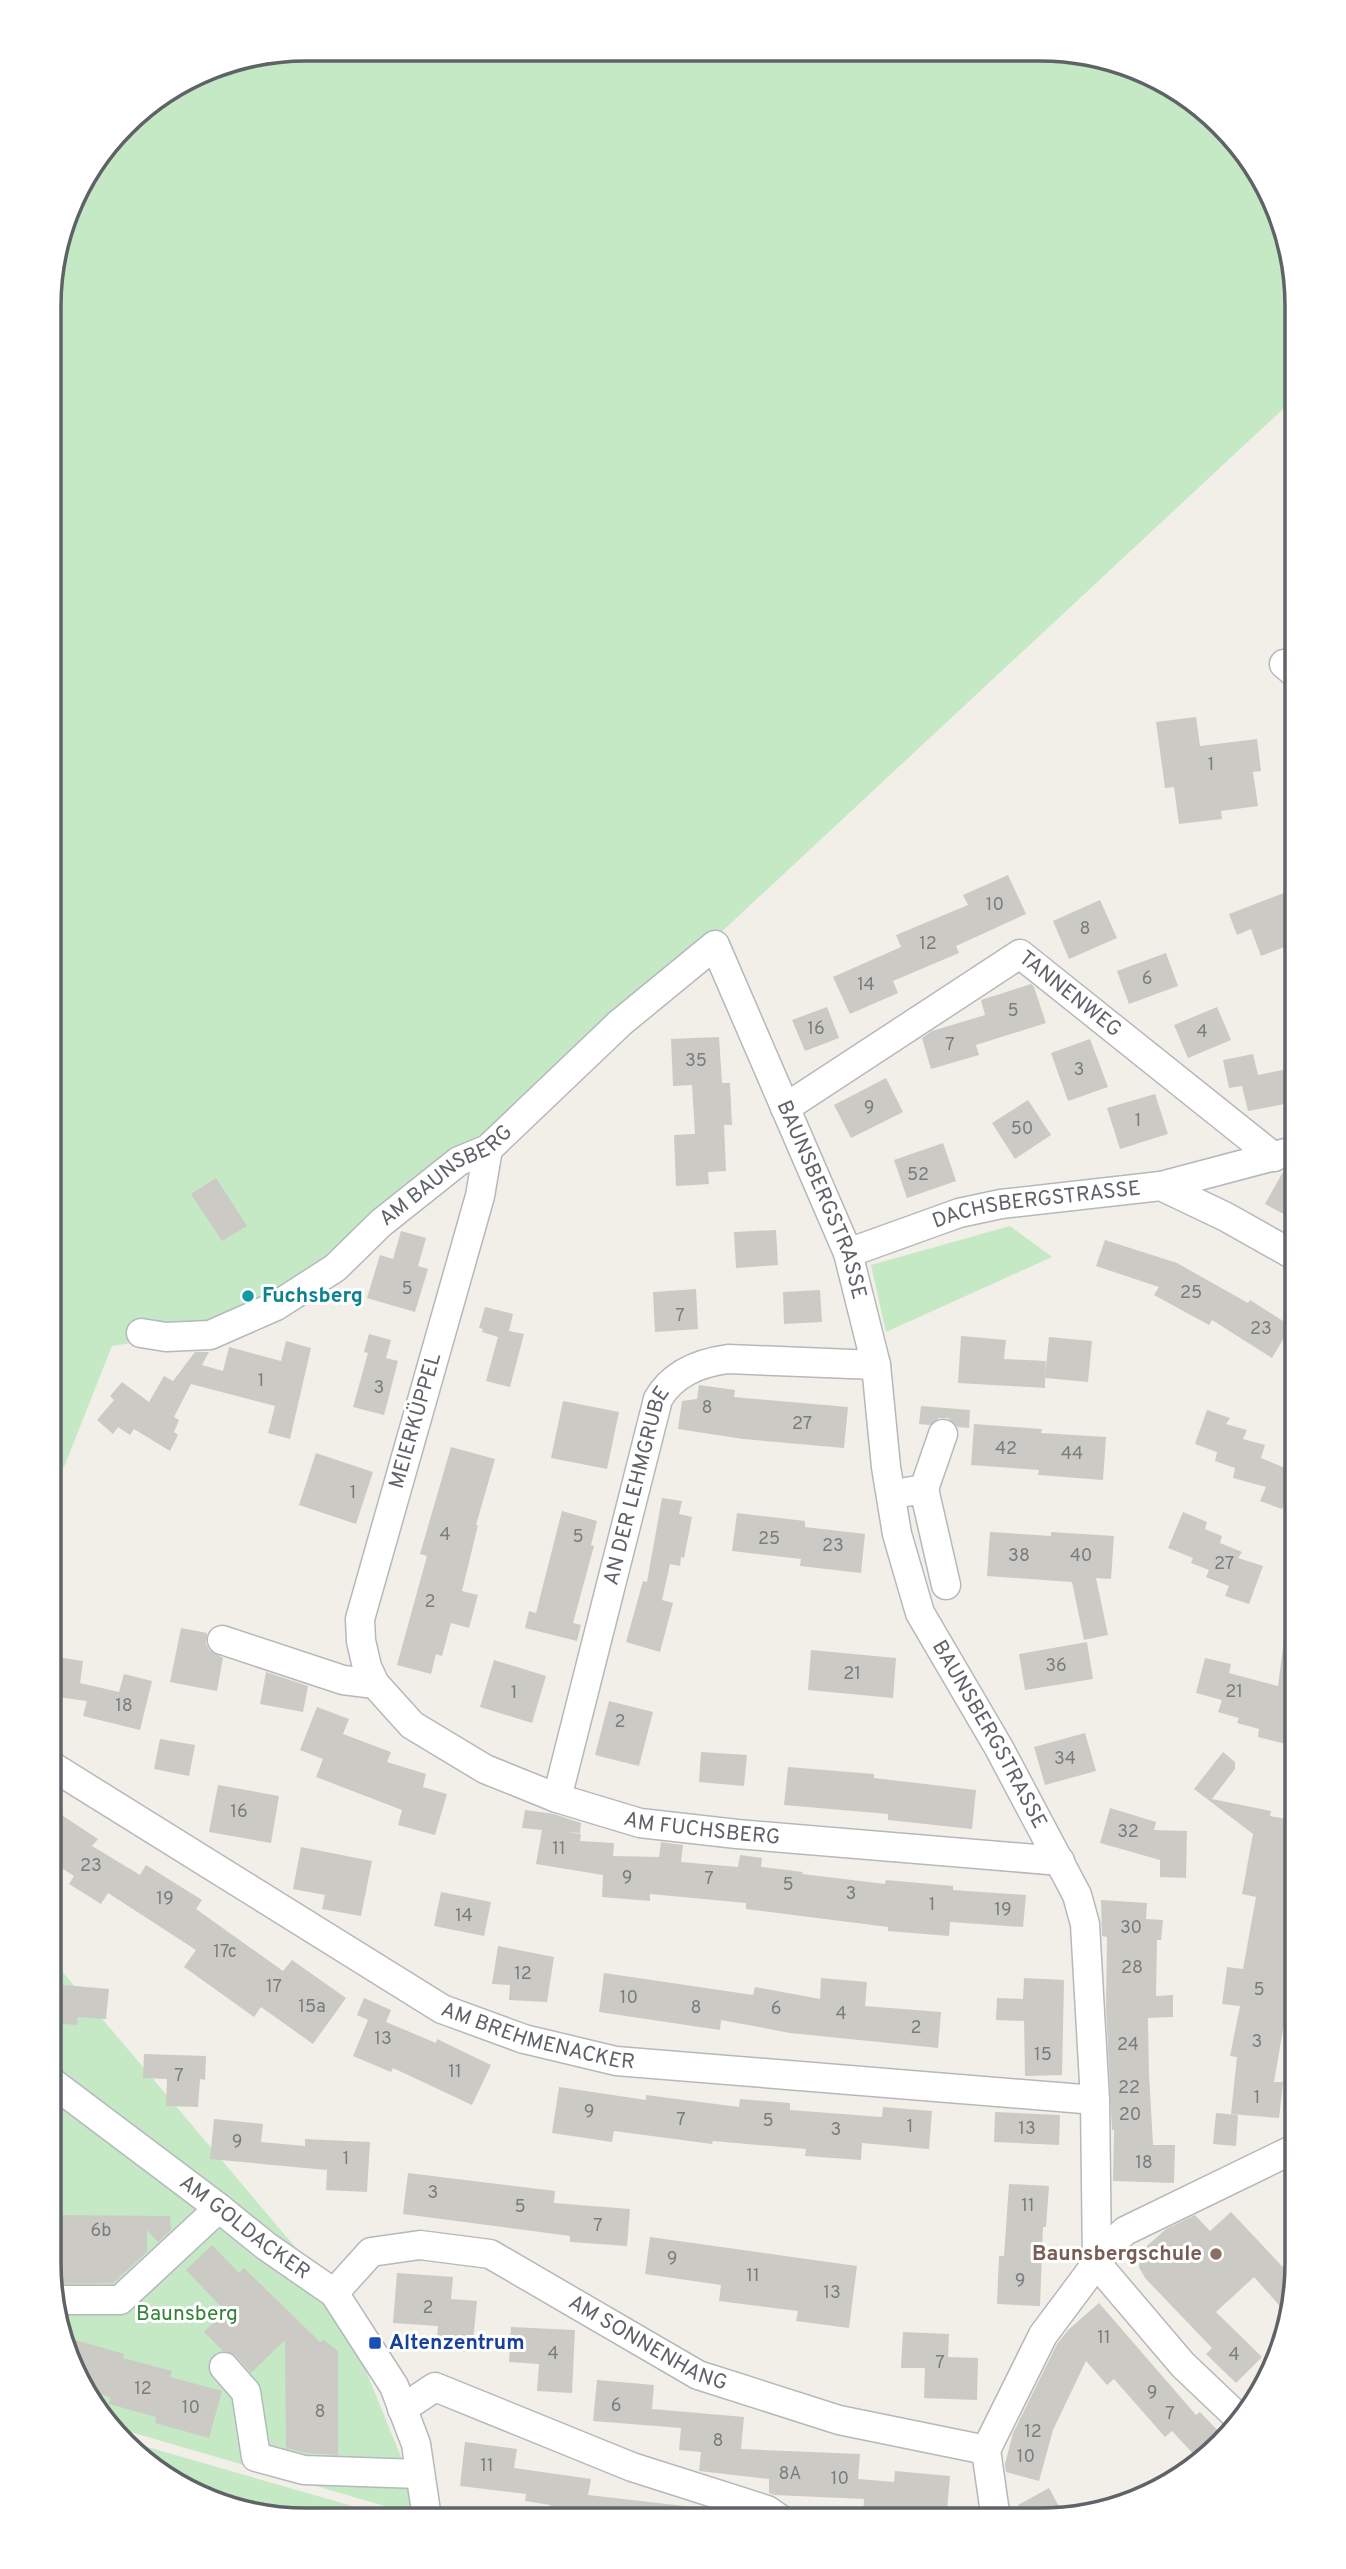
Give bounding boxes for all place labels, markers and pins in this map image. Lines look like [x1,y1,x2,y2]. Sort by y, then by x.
place label: Fuchsberg [262,1283,363,1310]
marker: Fuchsberg [240,1288,256,1304]
place label: Baunsbergschule [1032,2241,1202,2268]
marker: Baunsbergschule [1208,2246,1224,2262]
place label: Altenzentrum [389,2330,525,2357]
marker: Altenzentrum [367,2335,383,2351]

